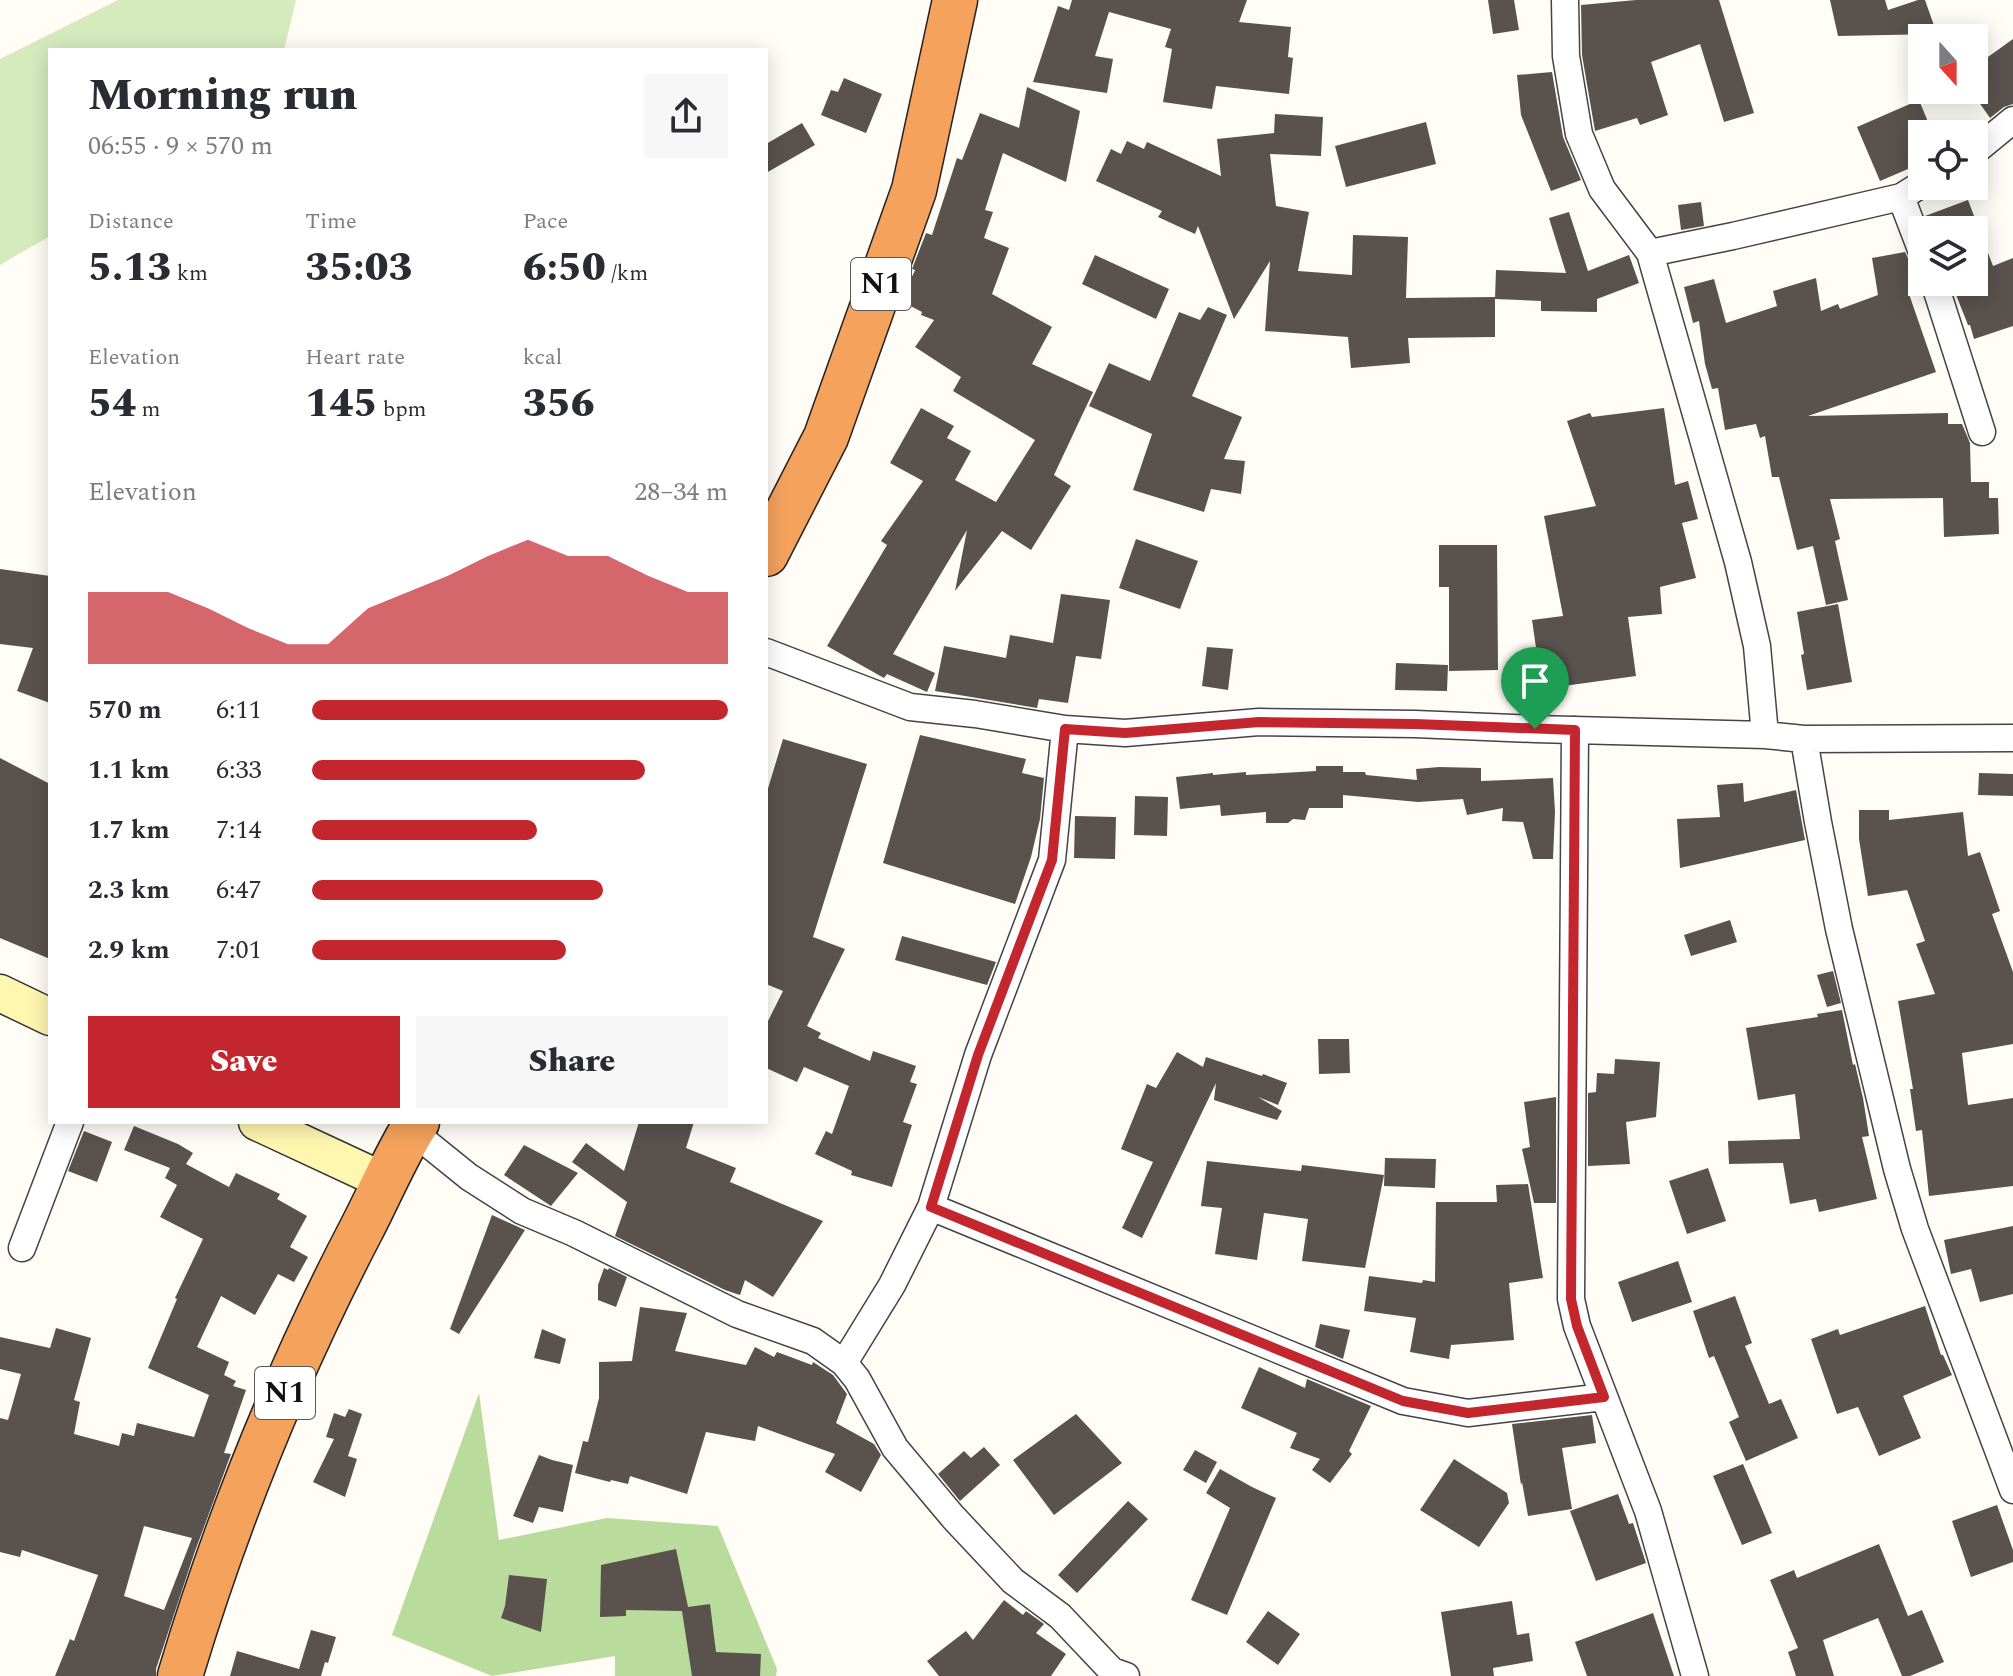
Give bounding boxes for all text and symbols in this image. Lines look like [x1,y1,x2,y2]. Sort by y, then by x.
north arrow [1908,24,1988,104]
map controls [1908,24,1988,296]
text: Morning run [88,62,357,129]
button: share [644,74,728,158]
button: locate [1908,120,1988,200]
text: 06:55 · 9 × 570 m [88,126,273,166]
text: Distance [88,205,174,238]
text: Time [305,205,357,238]
text: Pace [523,205,568,238]
button: layers [1908,216,1988,296]
text: 5.13 [88,238,171,299]
text: 35:03 [305,238,413,299]
text: 6:50 [523,238,606,299]
text: km [171,257,208,290]
text: /km [606,257,648,290]
road number: N1 [851,258,911,310]
text: Elevation [88,341,180,374]
text: Heart rate [305,341,405,374]
text: kcal [523,341,562,374]
text: 54 [88,374,136,435]
text: 145 [305,374,377,435]
text: 356 [523,374,595,435]
text: m [136,393,160,426]
text: bpm [377,393,427,426]
text: Elevation [88,472,197,512]
text: 28–34 m [634,472,728,512]
pin [1501,647,1569,729]
icon: arrive [1513,659,1557,703]
text: 570 m [88,690,162,730]
text: 6:11 [216,690,262,730]
text: 1.1 km [88,750,170,790]
text: 6:33 [216,750,262,790]
text: 1.7 km [88,810,170,850]
text: 7:14 [216,810,262,850]
text: 2.3 km [88,870,170,910]
text: 6:47 [216,870,262,910]
text: 2.9 km [88,930,170,970]
text: 7:01 [216,930,262,970]
button: Save [88,1016,400,1108]
button: Share [416,1016,728,1108]
road number: N1 [255,1367,315,1419]

